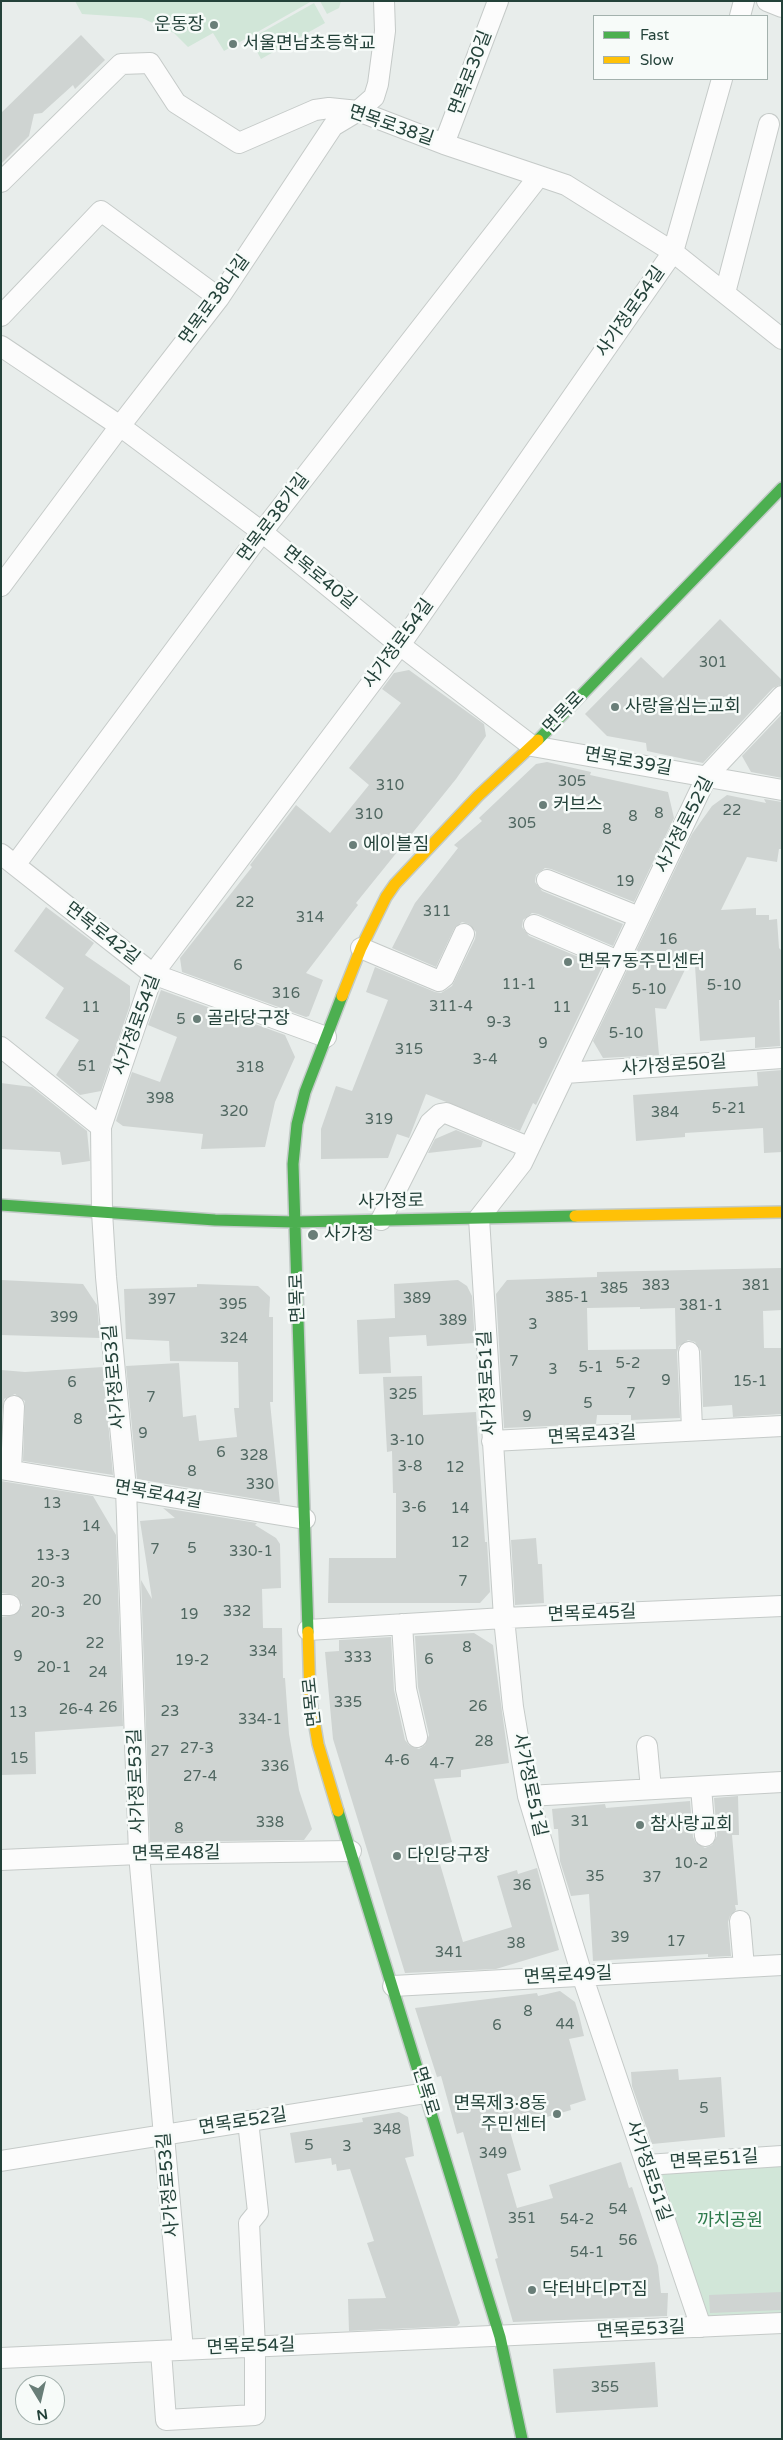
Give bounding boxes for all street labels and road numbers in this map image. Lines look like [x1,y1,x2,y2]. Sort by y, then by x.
street label: 면목로30길 [445,28,497,118]
street label: 면목로38길 [345,101,437,151]
street label: 면목로38나길 [175,251,255,349]
street label: 사가정로54길 [592,263,670,361]
street label: 면목로38가길 [234,469,314,567]
street label: 면목로40길 [278,542,360,614]
street label: 사가정로54길 [359,595,439,693]
street label: 면목로 [539,688,589,738]
street label: 면목로39길 [582,744,674,780]
street label: 사가정로52길 [651,773,719,877]
street label: 면목로42길 [60,898,144,970]
street label: 사가정로54길 [109,972,165,1078]
street label: 사가정로50길 [621,1052,727,1080]
street label: 사가정로 [358,1191,424,1213]
street label: 면목로 [286,1273,310,1323]
street label: 사가정로53길 [100,1324,130,1430]
street label: 사가정로51길 [474,1330,502,1436]
street label: 면목로43길 [547,1423,637,1449]
street label: 면목로44길 [112,1477,204,1513]
street label: 면목로45길 [547,1602,637,1626]
street label: 면목로 [300,1676,326,1728]
street label: 사가정로53길 [124,1728,150,1834]
street label: 사가정로51길 [507,1731,551,1839]
street label: 면목로48길 [131,1842,221,1866]
street label: 면목로49길 [523,1963,613,1989]
street label: 면목로 [407,2064,443,2118]
street label: 면목로52길 [197,2104,289,2140]
street label: 사가정로51길 [621,2118,675,2224]
street label: 사가정로53길 [154,2132,184,2238]
street label: 면목로51길 [669,2146,759,2174]
street label: 면목로53길 [596,2317,686,2343]
street label: 면목로54길 [206,2335,296,2359]

